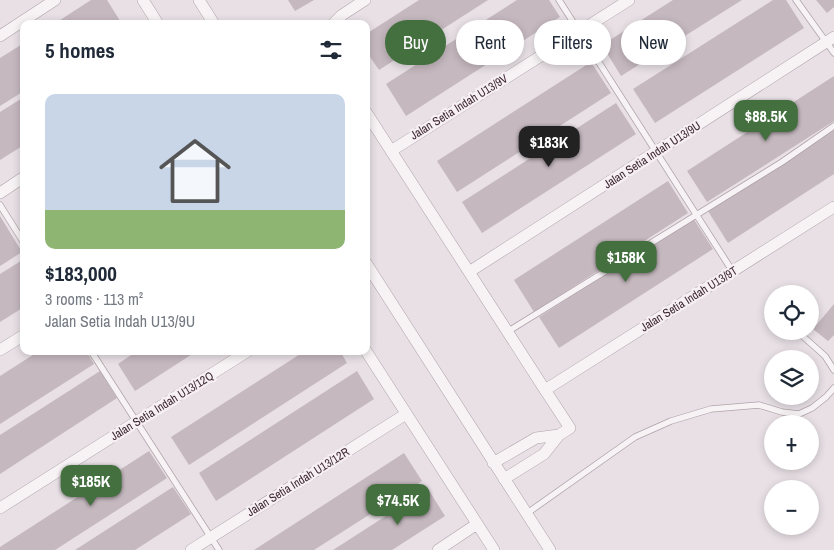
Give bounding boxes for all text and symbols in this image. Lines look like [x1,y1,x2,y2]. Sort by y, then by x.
chip: Buy [385,20,446,65]
chip: Rent [456,20,524,65]
chip: Filters [534,20,611,65]
chip: New [621,20,686,65]
text: 5 homes [45,36,115,65]
icon: filters [317,36,345,64]
street label: Jalan Setia Indah U13/9V [407,70,511,144]
pin: $88.5K [725,100,807,142]
text: $88.5K [745,105,787,127]
street label: Jalan Setia Indah U13/9U [600,118,704,192]
icon: home [150,126,240,216]
pin: $183K [514,126,584,168]
text: $183K [530,131,568,153]
pin: $158K [591,240,661,283]
text: $158K [607,246,645,268]
text: $183,000 [45,259,117,288]
street label: Jalan Setia Indah U13/9T [637,263,741,335]
map controls [764,285,819,535]
button: locate [764,285,819,340]
text: 3 rooms · 113 m² [45,288,143,310]
text: Jalan Setia Indah U13/9U [45,310,195,332]
button: layers [764,350,819,405]
street label: Jalan Setia Indah U13/12Q [107,368,217,444]
button: + [764,415,819,470]
street label: Jalan Setia Indah U13/12R [244,444,352,520]
pin: $185K [56,464,126,507]
text: $185K [72,470,110,492]
button: − [764,480,819,535]
pin: $74.5K [357,484,439,526]
text: $74.5K [377,489,419,511]

